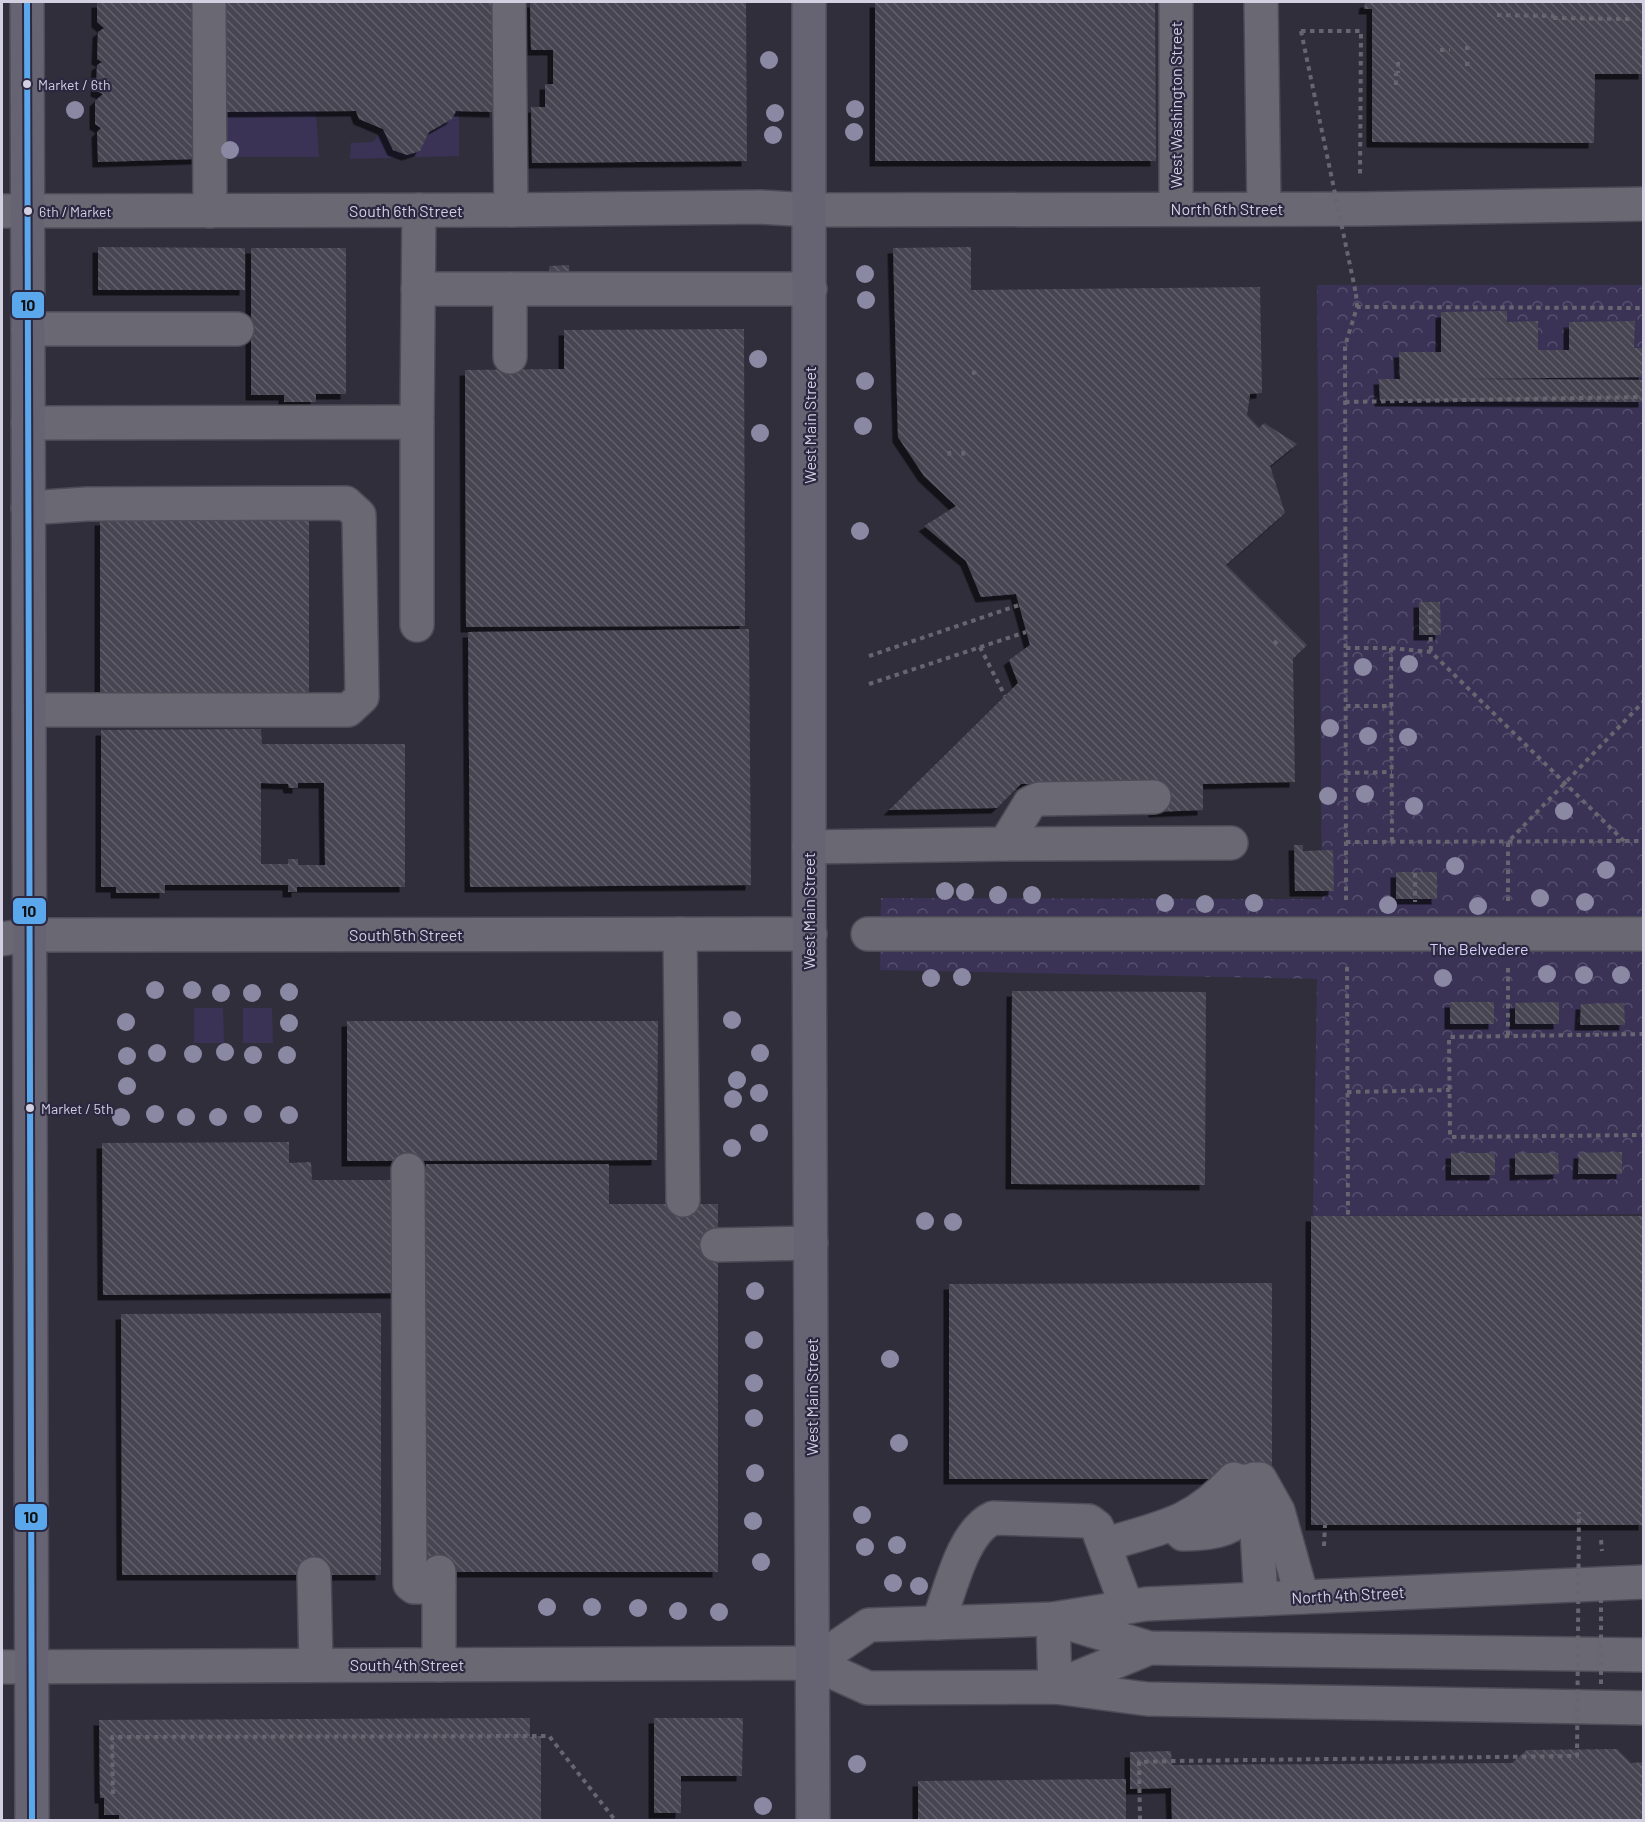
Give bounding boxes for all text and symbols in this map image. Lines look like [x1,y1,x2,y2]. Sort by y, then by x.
street label: West Washington Street [1166,21,1185,189]
place label: Market / 6th [38,76,111,93]
marker: Market / 6th [21,78,33,90]
street label: North 6th Street [1171,199,1283,218]
street label: South 6th Street [349,201,463,220]
place label: 6th / Market [39,203,112,220]
marker: 6th / Market [22,205,34,217]
line badge: 10 [11,291,45,319]
text: 10 [21,295,35,314]
street label: West Main Street [800,366,819,484]
street label: West Main Street [799,852,818,970]
line badge: 10 [12,897,47,925]
text: 10 [22,901,36,920]
street label: South 5th Street [349,925,463,944]
park label: The Belvedere [1430,939,1528,958]
place label: Market / 5th [41,1100,114,1117]
marker: Market / 5th [24,1102,36,1114]
street label: West Main Street [802,1338,821,1456]
line badge: 10 [14,1503,48,1531]
text: 10 [24,1507,38,1526]
street label: North 4th Street [1291,1582,1405,1607]
street label: South 4th Street [350,1655,464,1674]

